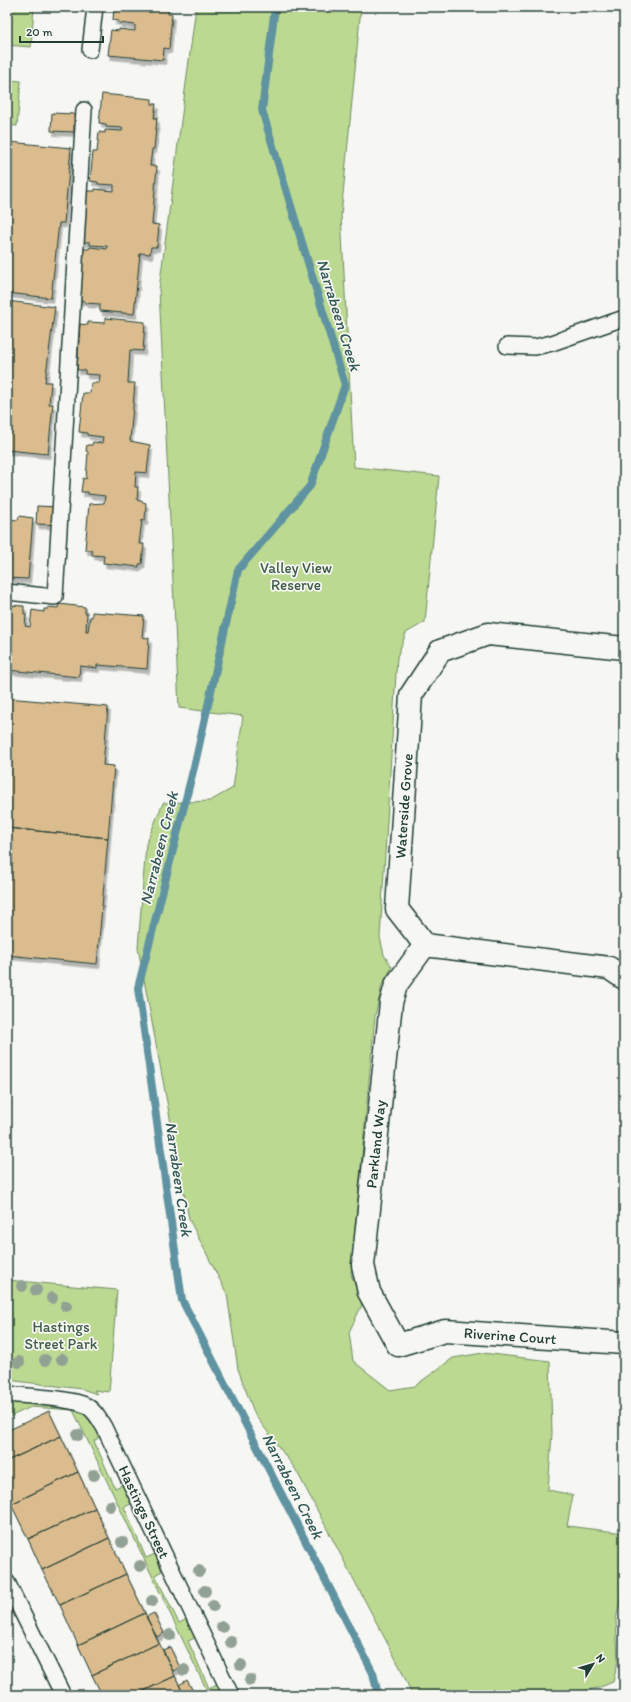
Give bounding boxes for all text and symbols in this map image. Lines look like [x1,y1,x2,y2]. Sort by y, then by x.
scale bar [20,18,103,44]
text: 20 m [26,25,53,39]
water label: Narrabeen Creek [313,257,365,374]
park label: Valley View Reserve [260,559,332,594]
street label: Waterside Grove [391,753,417,859]
water label: Narrabeen Creek [136,789,182,906]
street label: Parkland Way [362,1099,390,1189]
water label: Narrabeen Creek [162,1120,197,1238]
park label: Hastings Street Park [25,1318,98,1353]
street label: Riverine Court [463,1324,557,1348]
water label: Narrabeen Creek [258,1430,328,1542]
street label: Hastings Street [115,1463,174,1562]
north arrow [573,1644,613,1684]
text: N [593,1651,608,1665]

